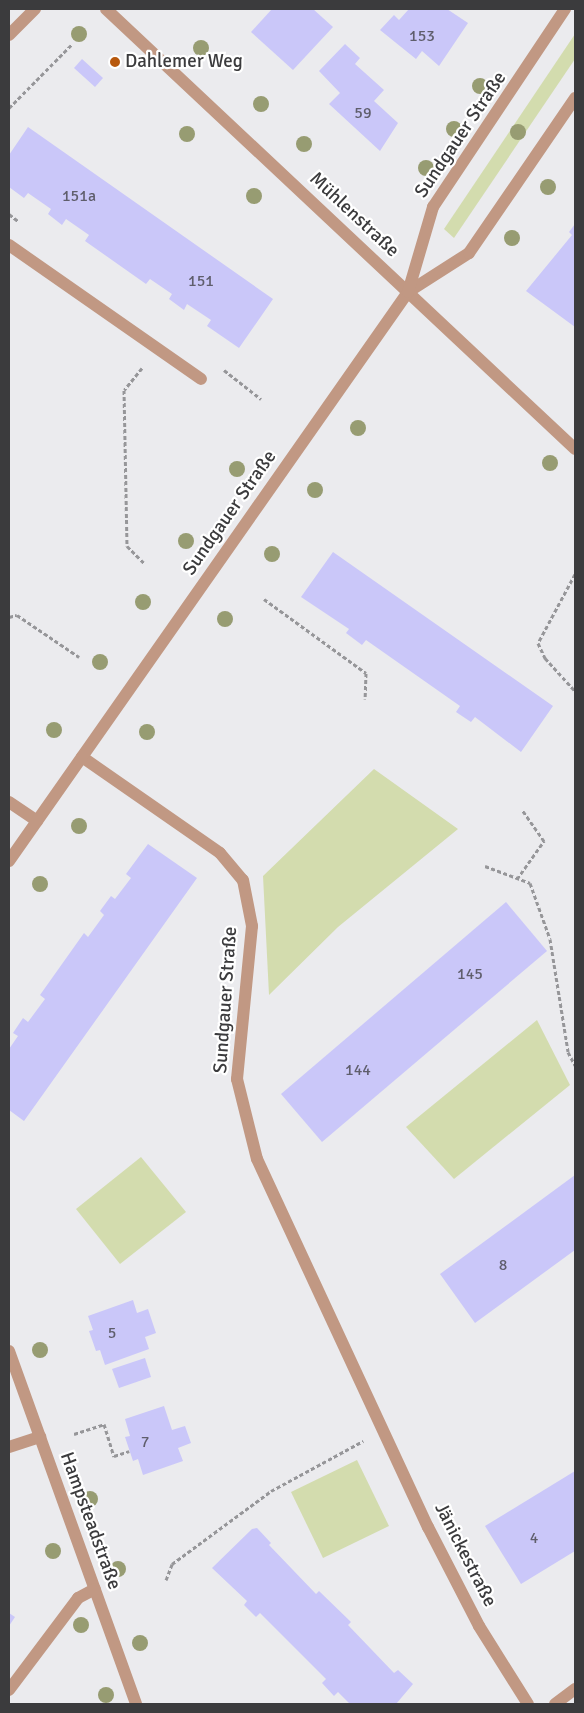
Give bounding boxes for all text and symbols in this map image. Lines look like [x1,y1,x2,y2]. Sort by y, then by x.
house number: 153 [409,26,435,46]
place label: Dahlemer Weg [125,51,243,73]
marker: Dahlemer Weg [109,56,121,68]
street label: Sundgauer Straße [410,68,512,202]
house number: 59 [354,103,372,123]
street label: Mühlenstraße [304,168,404,262]
house number: 151a [62,186,96,206]
house number: 151 [188,271,214,291]
street label: Sundgauer Straße [178,446,282,580]
street label: Sundgauer Straße [209,926,243,1074]
house number: 145 [457,964,483,984]
house number: 144 [345,1060,371,1080]
house number: 8 [499,1255,507,1275]
house number: 5 [108,1323,116,1343]
house number: 7 [141,1432,149,1452]
street label: Hampsteadstraße [55,1449,125,1593]
street label: Jänickestraße [429,1499,501,1611]
house number: 4 [530,1528,538,1548]

